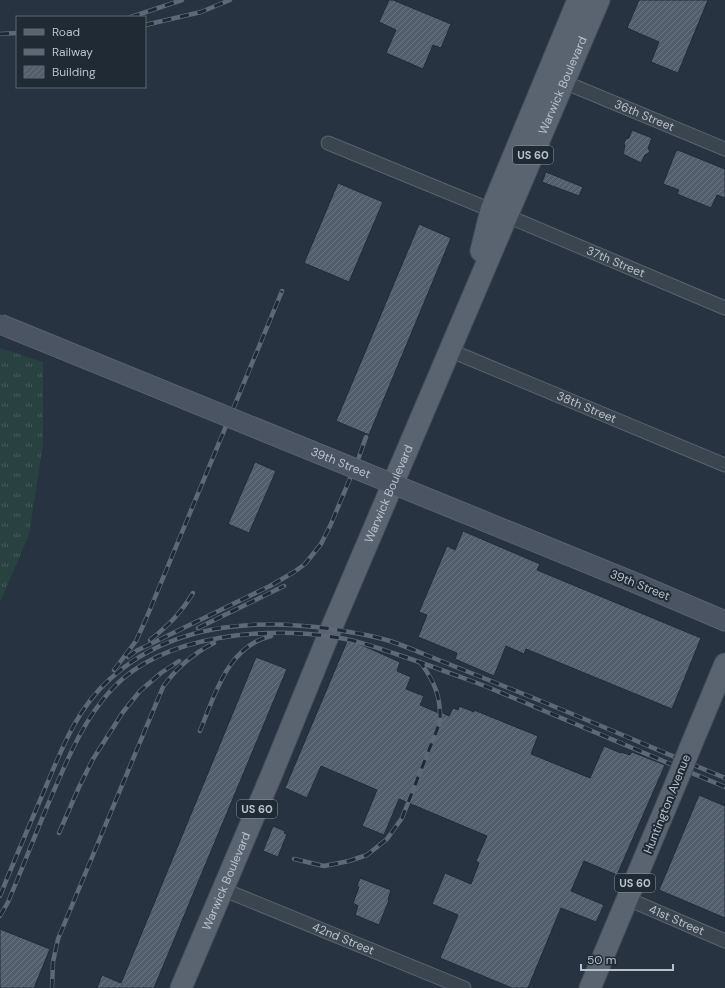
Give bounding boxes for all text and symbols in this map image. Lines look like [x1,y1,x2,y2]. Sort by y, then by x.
legend [16,16,146,88]
text: Road [52,24,80,40]
street label: Warwick Boulevard [535,34,591,137]
text: Railway [52,44,93,60]
text: Building [52,64,96,80]
street label: 36th Street [612,96,677,135]
road number: US 60 [513,146,553,164]
street label: 37th Street [584,242,648,281]
street label: 38th Street [554,388,619,427]
street label: Warwick Boulevard [361,442,417,545]
street label: 39th Street [309,443,373,482]
street label: 39th Street [608,566,673,604]
street label: Huntington Avenue [640,752,694,856]
road number: US 60 [237,800,277,818]
street label: Warwick Boulevard [198,830,254,933]
road number: US 60 [615,874,655,892]
street label: 41st Street [646,901,707,939]
street label: 42nd Street [310,919,377,959]
scale bar [581,946,673,972]
text: 50 m [587,952,616,968]

